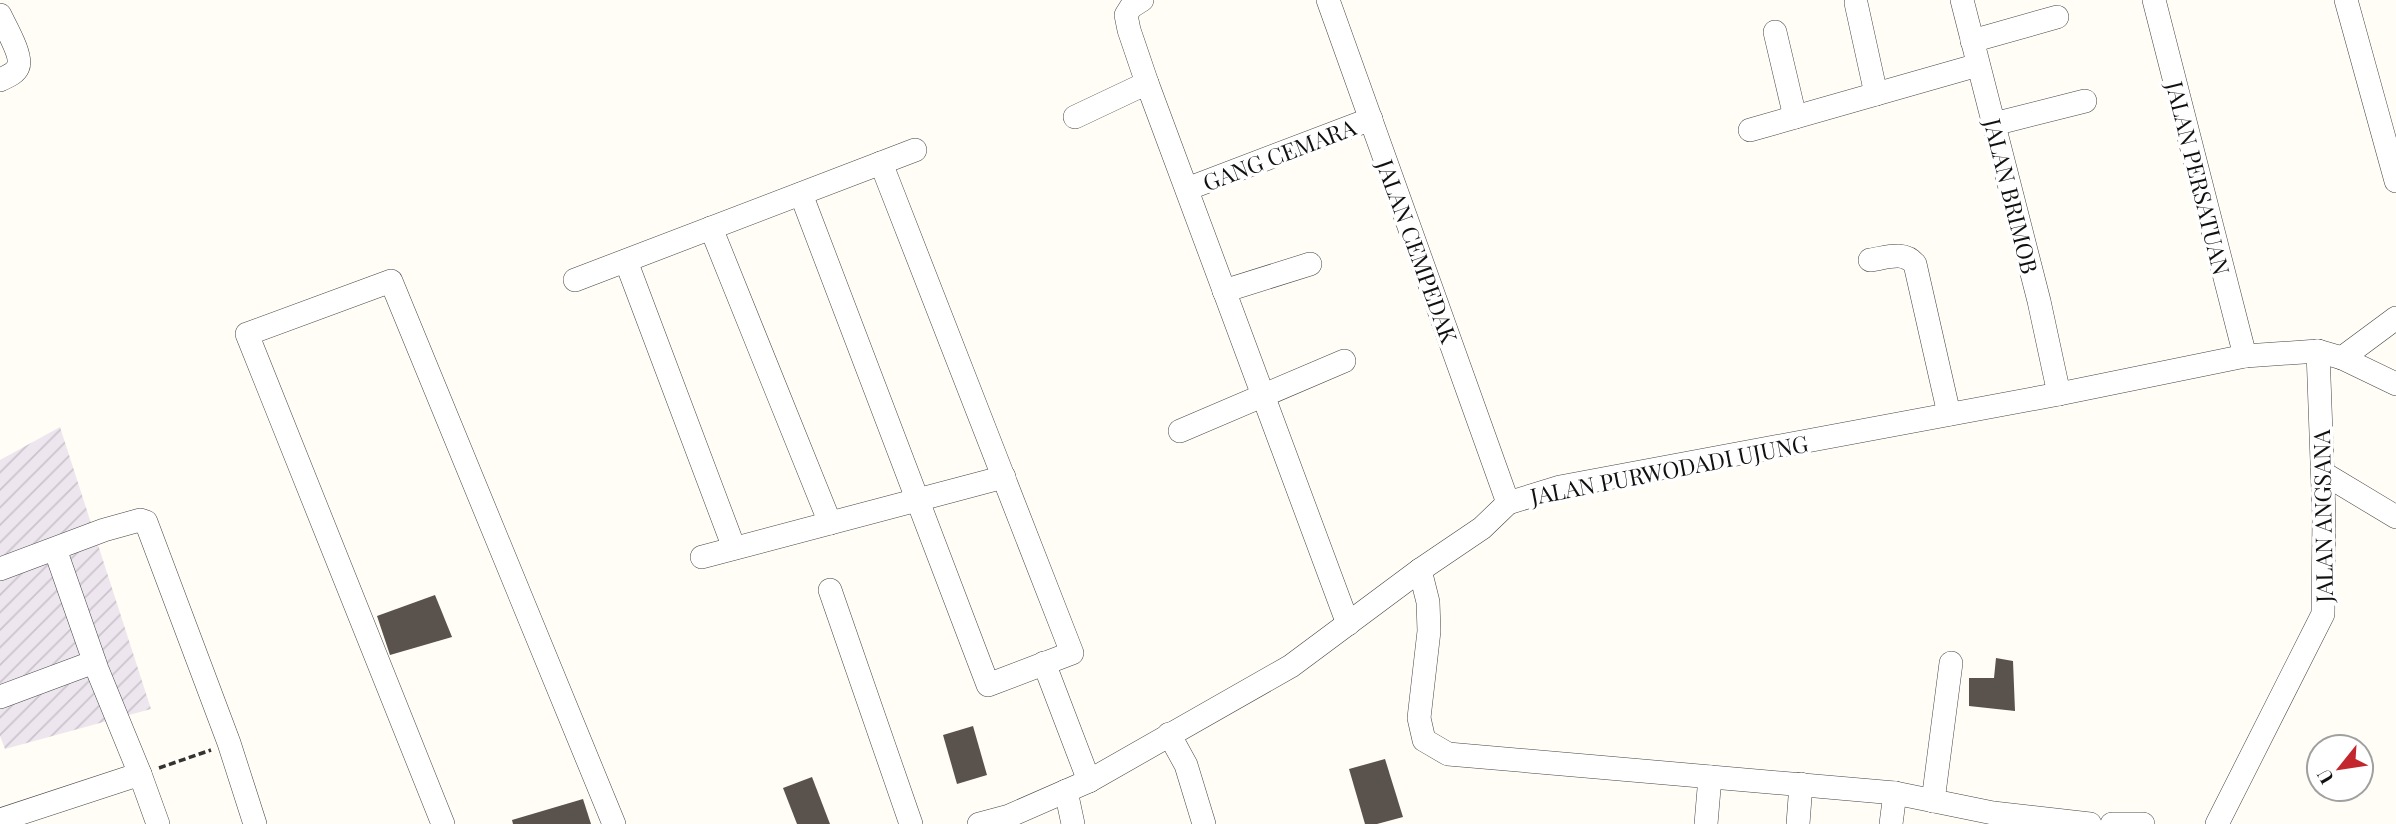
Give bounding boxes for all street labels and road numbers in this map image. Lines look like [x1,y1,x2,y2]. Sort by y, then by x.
street label: JALAN PERSATUAN [2160,77,2238,278]
street label: GANG CEMARA [1198,110,1360,197]
street label: JALAN BRIMOB [1978,114,2046,277]
street label: JALAN CEMPEDAK [1370,154,1466,348]
street label: JALAN PURWODADI UJUNG [1527,427,1810,511]
street label: JALAN ANGSANA [2305,429,2339,604]

